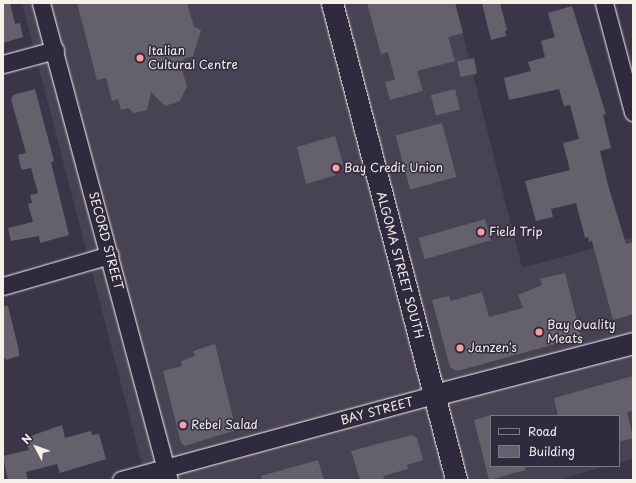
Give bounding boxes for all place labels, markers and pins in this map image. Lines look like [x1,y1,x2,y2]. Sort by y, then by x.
place label: Italian Cultural Centre [148,44,239,72]
marker: Italian Cultural Centre [135,53,145,63]
place label: Bay Credit Union [344,161,444,175]
marker: Bay Credit Union [331,163,341,173]
place label: Field Trip [489,225,543,239]
marker: Field Trip [476,227,486,237]
place label: Bay Quality Meats [547,318,616,346]
marker: Bay Quality Meats [534,327,544,337]
place label: Janzen's [468,341,517,355]
marker: Janzen's [455,343,465,353]
place label: Rebel Salad [191,418,259,432]
marker: Rebel Salad [178,420,188,430]

